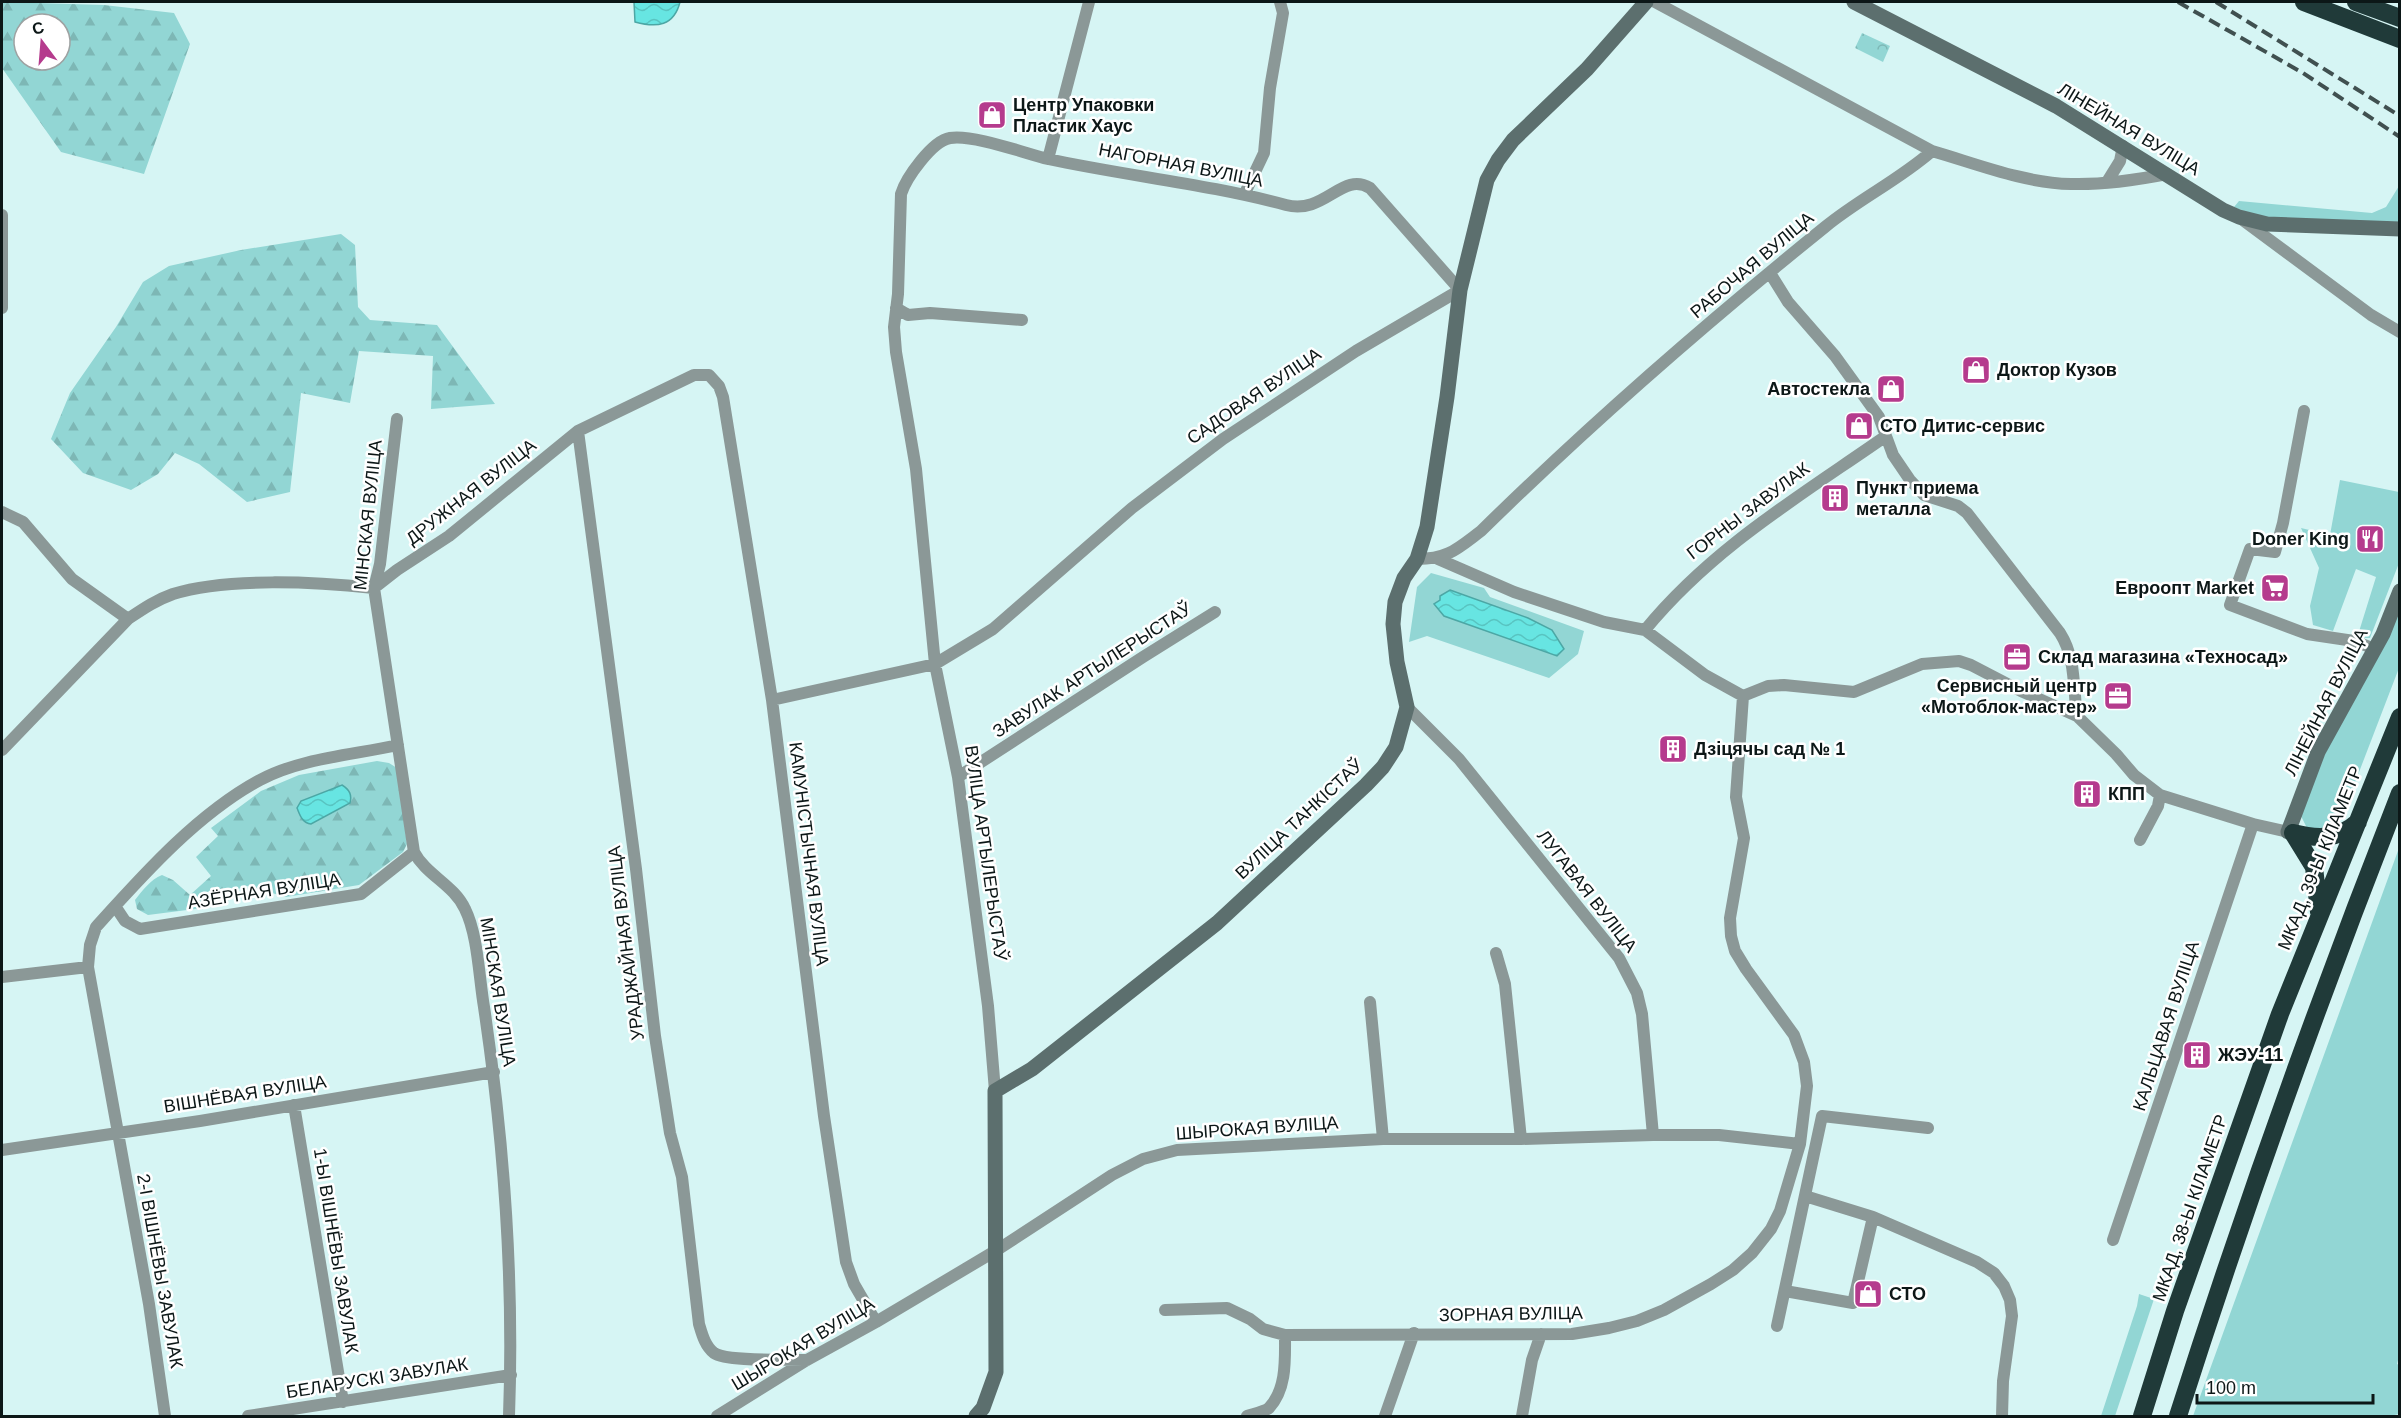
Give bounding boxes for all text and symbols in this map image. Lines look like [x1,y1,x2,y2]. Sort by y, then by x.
north arrow [12,12,72,72]
text: С [30,18,46,38]
street label: ЛІНЕЙНАЯ ВУЛІЦА [2054,78,2204,179]
place label: Центр Упаковки Пластик Хаус [1013,95,1154,136]
shop icon: Центр Упаковки Пластик Хаус [976,99,1008,131]
street label: НАГОРНАЯ ВУЛІЦА [1097,139,1265,191]
street label: РАБОЧАЯ ВУЛІЦА [1686,208,1818,322]
street label: САДОВАЯ ВУЛІЦА [1183,344,1325,448]
shop icon: Доктор Кузов [1960,354,1992,386]
place label: Доктор Кузов [1997,360,2117,380]
shop icon: Автостекла [1875,373,1907,405]
place label: Автостекла [1767,379,1871,399]
shop icon: СТО Дитис-сервис [1843,410,1875,442]
place label: СТО Дитис-сервис [1880,416,2045,436]
street label: ДРУЖНАЯ ВУЛІЦА [402,435,540,549]
street label: МІНСКАЯ ВУЛІЦА [350,439,386,591]
street label: ГОРНЫ ЗАВУЛАК [1683,458,1814,564]
place label: Пункт приема металла [1856,478,1979,519]
building icon: Пункт приема металла [1819,482,1851,514]
restaurant icon: Doner King [2354,523,2386,555]
place label: Doner King [2252,529,2349,549]
supermarket icon: Евроопт Market [2259,572,2291,604]
place label: Евроопт Market [2115,578,2254,598]
street label: ЗАВУЛАК АРТЫЛЕРЫСТАЎ [988,597,1195,742]
street label: ЛІНЕЙНАЯ ВУЛІЦА [2279,625,2372,779]
office icon: Склад магазина «Техносад» [2001,641,2033,673]
place label: Склад магазина «Техносад» [2038,647,2288,667]
place label: Сервисный центр «Мотоблок-мастер» [1921,676,2097,717]
office icon: Сервисный центр «Мотоблок-мастер» [2102,680,2134,712]
building icon: Дзіцячы сад № 1 [1657,733,1689,765]
place label: Дзіцячы сад № 1 [1694,739,1845,759]
street label: КАМУНІСТЫЧНАЯ ВУЛІЦА [785,741,833,967]
street label: ВУЛІЦА АРТЫЛЕРЫСТАЎ [961,744,1012,963]
street label: ВУЛІЦА ТАНКІСТАЎ [1231,754,1367,883]
street label: МКАД, 39-Ы КІЛАМЕТР [2274,763,2366,953]
building icon: КПП [2071,778,2103,810]
place label: КПП [2108,784,2145,804]
street label: ЛУГАВАЯ ВУЛІЦА [1533,826,1641,956]
street label: УРАДЖАЙНАЯ ВУЛІЦА [603,845,648,1042]
street label: АЗЁРНАЯ ВУЛІЦА [186,869,342,913]
street label: МІНСКАЯ ВУЛІЦА [476,916,520,1068]
street label: КАЛЬЦАВАЯ ВУЛІЦА [2129,938,2203,1114]
building icon: ЖЭУ-11 [2181,1039,2213,1071]
place label: ЖЭУ-11 [2217,1045,2283,1065]
street label: ВІШНЁВАЯ ВУЛІЦА [162,1071,328,1117]
street label: ШЫРОКАЯ ВУЛІЦА [1175,1112,1339,1144]
street label: МКАД, 38-Ы КІЛАМЕТР [2149,1112,2231,1304]
street label: 1-Ы ВІШНЁВЫ ЗАВУЛАК [310,1147,362,1356]
street label: 2-І ВІШНЁВЫ ЗАВУЛАК [133,1172,187,1370]
shop icon: СТО [1852,1278,1884,1310]
place label: СТО [1889,1284,1926,1304]
street label: ШЫРОКАЯ ВУЛІЦА [728,1293,878,1395]
street label: ЗОРНАЯ ВУЛІЦА [1439,1303,1583,1325]
street label: БЕЛАРУСКІ ЗАВУЛАК [285,1354,470,1402]
scale bar [2197,1367,2372,1405]
text: 100 m [2206,1378,2256,1398]

